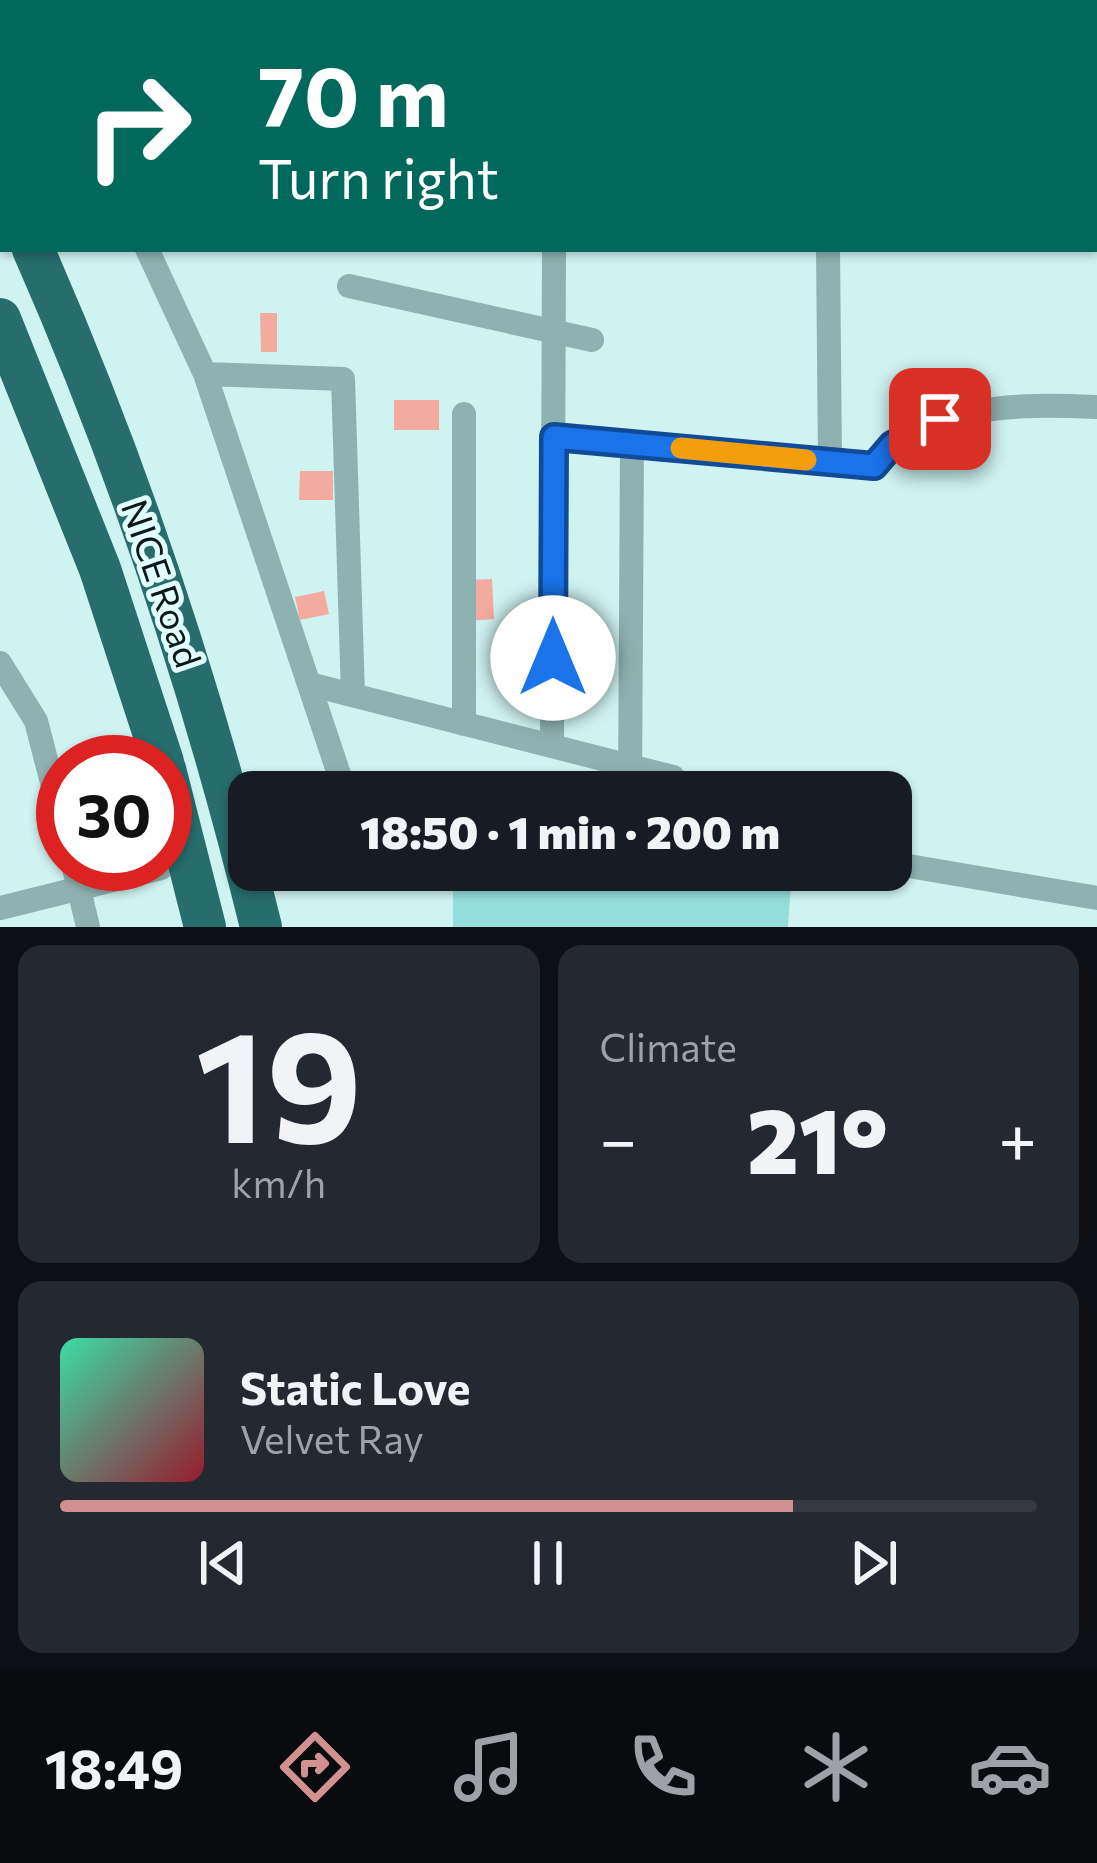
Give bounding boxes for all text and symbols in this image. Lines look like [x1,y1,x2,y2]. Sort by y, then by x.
text: 70 m [258,42,449,144]
icon: right [60,48,216,204]
text: Turn right [258,144,499,210]
pin [889,368,991,470]
icon: arrive [907,386,973,452]
street label: NICE Road [114,493,212,673]
position arrow [490,595,616,721]
speed limit sign: 30 [36,735,192,891]
text: 18:50 · 1 min · 200 m [360,803,780,858]
text: 19 [195,984,362,1175]
text: Climate [600,1022,737,1070]
text: 21° [747,1082,888,1193]
text: − [600,1097,637,1178]
text: + [998,1097,1037,1178]
text: km/h [231,1158,326,1206]
text: Static Love [240,1359,470,1414]
text: Velvet Ray [240,1414,424,1462]
icon: previous [190,1530,256,1596]
icon: pause [515,1530,581,1596]
icon: next [841,1530,907,1596]
icon: directions [273,1725,357,1809]
icon: music [447,1725,531,1809]
icon: phone [621,1725,705,1809]
icon: climate [794,1725,878,1809]
icon: car [968,1725,1052,1809]
text: 18:49 [45,1734,183,1800]

